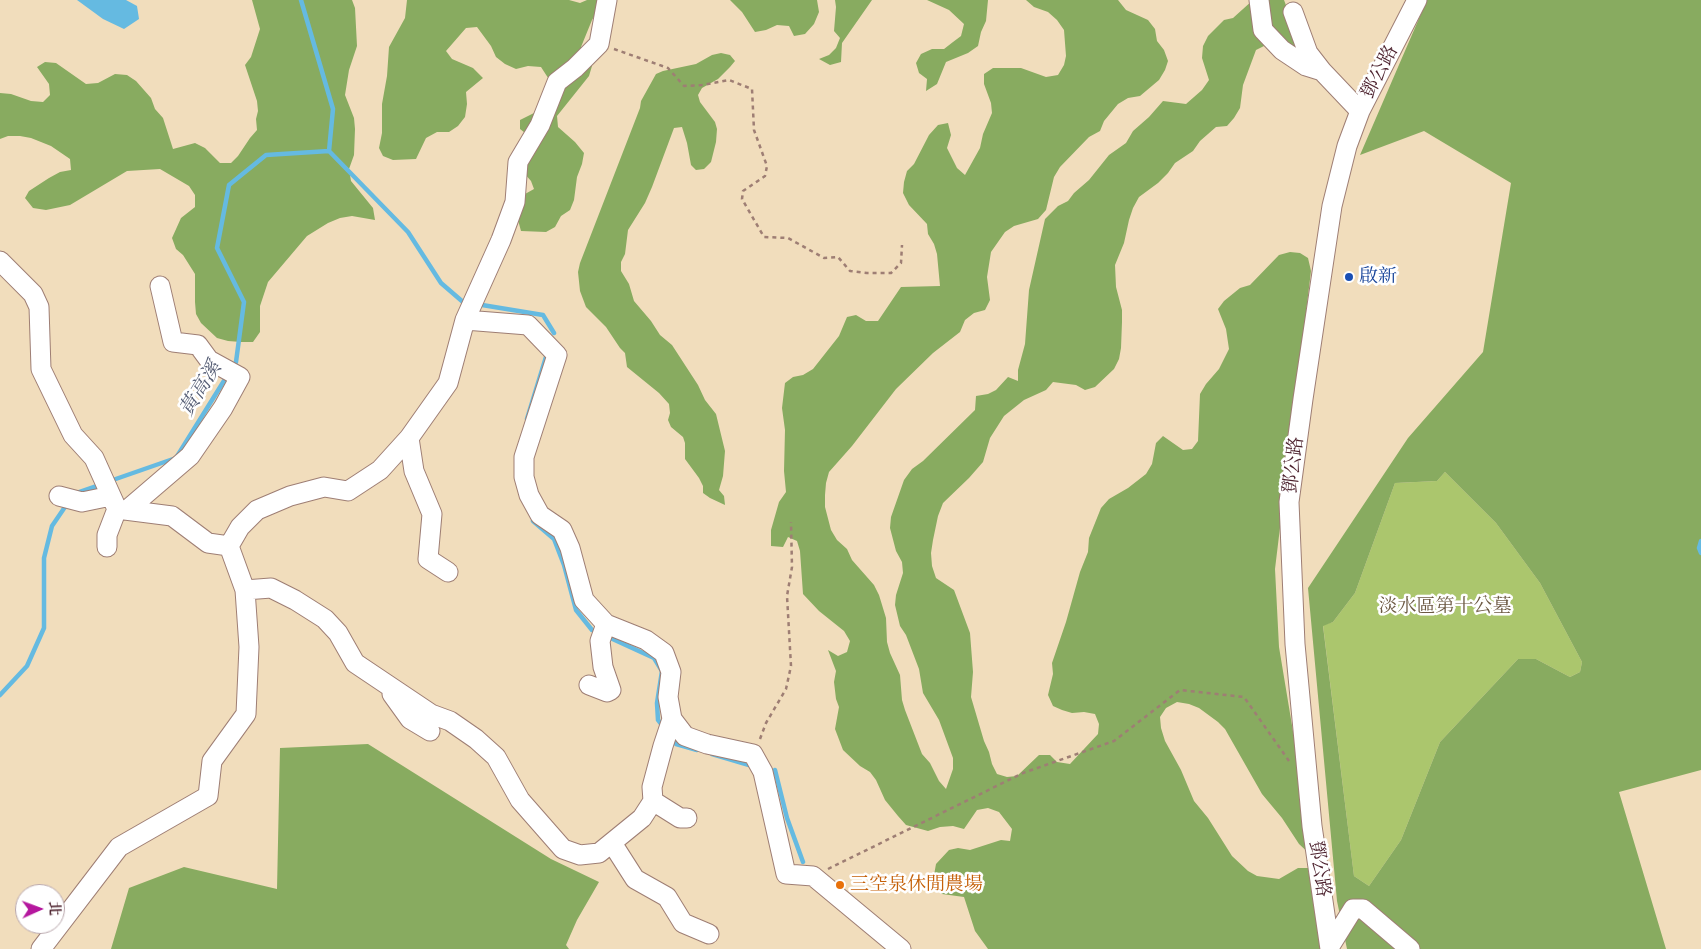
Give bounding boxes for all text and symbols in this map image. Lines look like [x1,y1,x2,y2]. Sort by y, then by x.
street label: 鄧公路 [1357,41,1403,103]
place label: 啟新 [1359,266,1397,288]
marker: 啟新 [1343,271,1355,283]
water label: 黃高溪 [175,357,227,421]
street label: 鄧公路 [1279,435,1309,495]
park label: 淡水區第十公墓 [1379,596,1511,618]
street label: 鄧公路 [1304,839,1334,899]
place label: 三空泉休閒農場 [850,874,983,896]
marker: 三空泉休閒農場 [834,879,846,891]
north arrow [15,884,65,934]
text: 北 [47,901,61,916]

